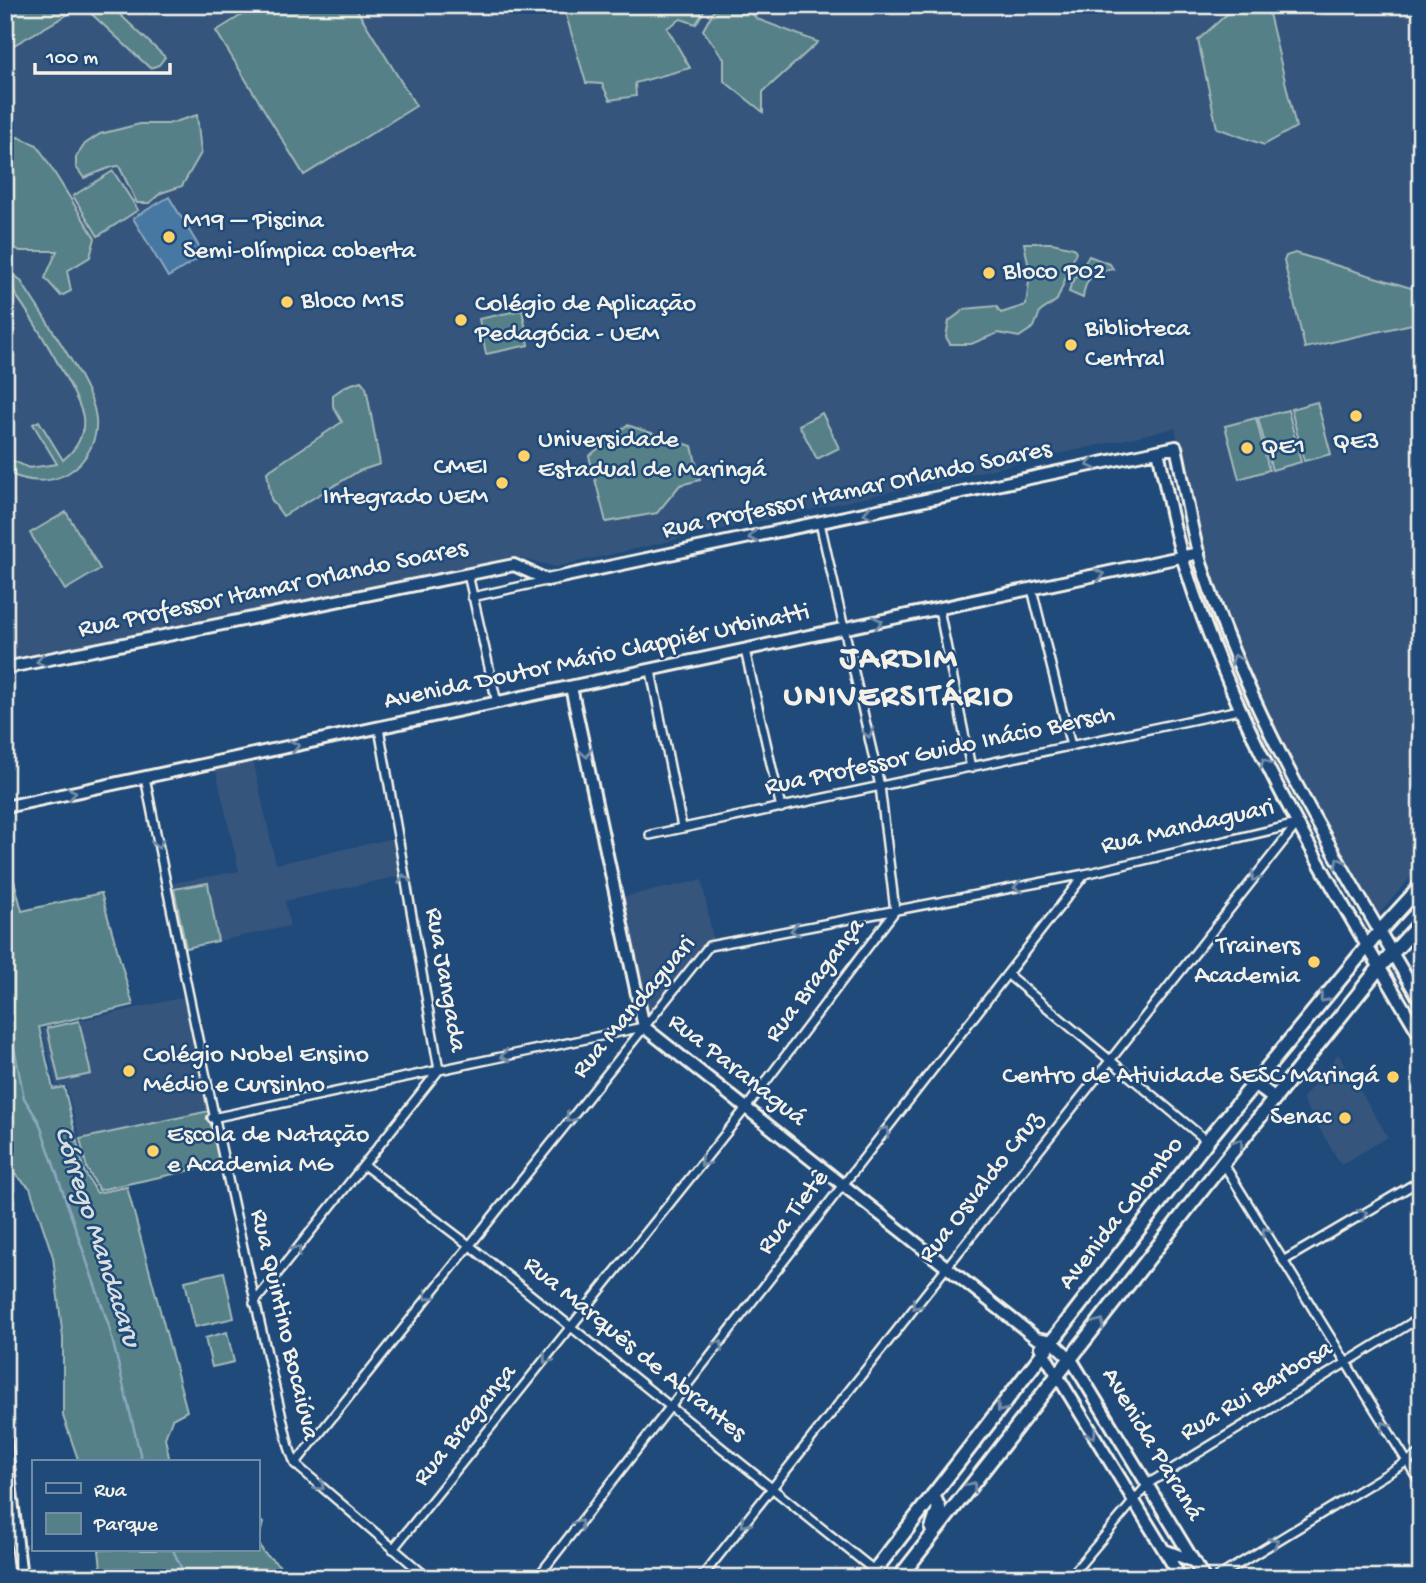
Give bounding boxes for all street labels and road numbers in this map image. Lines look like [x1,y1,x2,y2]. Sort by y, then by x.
street label: Rua Professor Itamar Orlando Soares [660,434,1056,547]
street label: Rua Professor Itamar Orlando Soares [76,533,472,646]
street label: Avenida Doutor Mário Clappiér Urbinatti [381,598,813,718]
street label: Rua Professor Guido Inácio Bersch [762,700,1118,804]
street label: Rua Mandaguari [1098,793,1278,863]
street label: Rua Jangada [416,905,472,1056]
street label: Rua Bragança [759,911,874,1050]
street label: Rua Mandaguari [566,930,704,1086]
street label: Rua Paranaguá [661,1007,813,1136]
street label: Rua Osvaldo Cruz [913,1104,1052,1270]
street label: Avenida Colombo [1052,1131,1192,1297]
street label: Rua Tietê [751,1164,837,1262]
street label: Rua Quintino Bocaiúva [241,1206,325,1445]
street label: Rua Marquês de Abrantes [516,1250,753,1451]
street label: Rua Rui Barbosa [1175,1334,1340,1450]
street label: Rua Bragança [407,1357,526,1493]
street label: Avenida Paraná [1093,1363,1210,1529]

